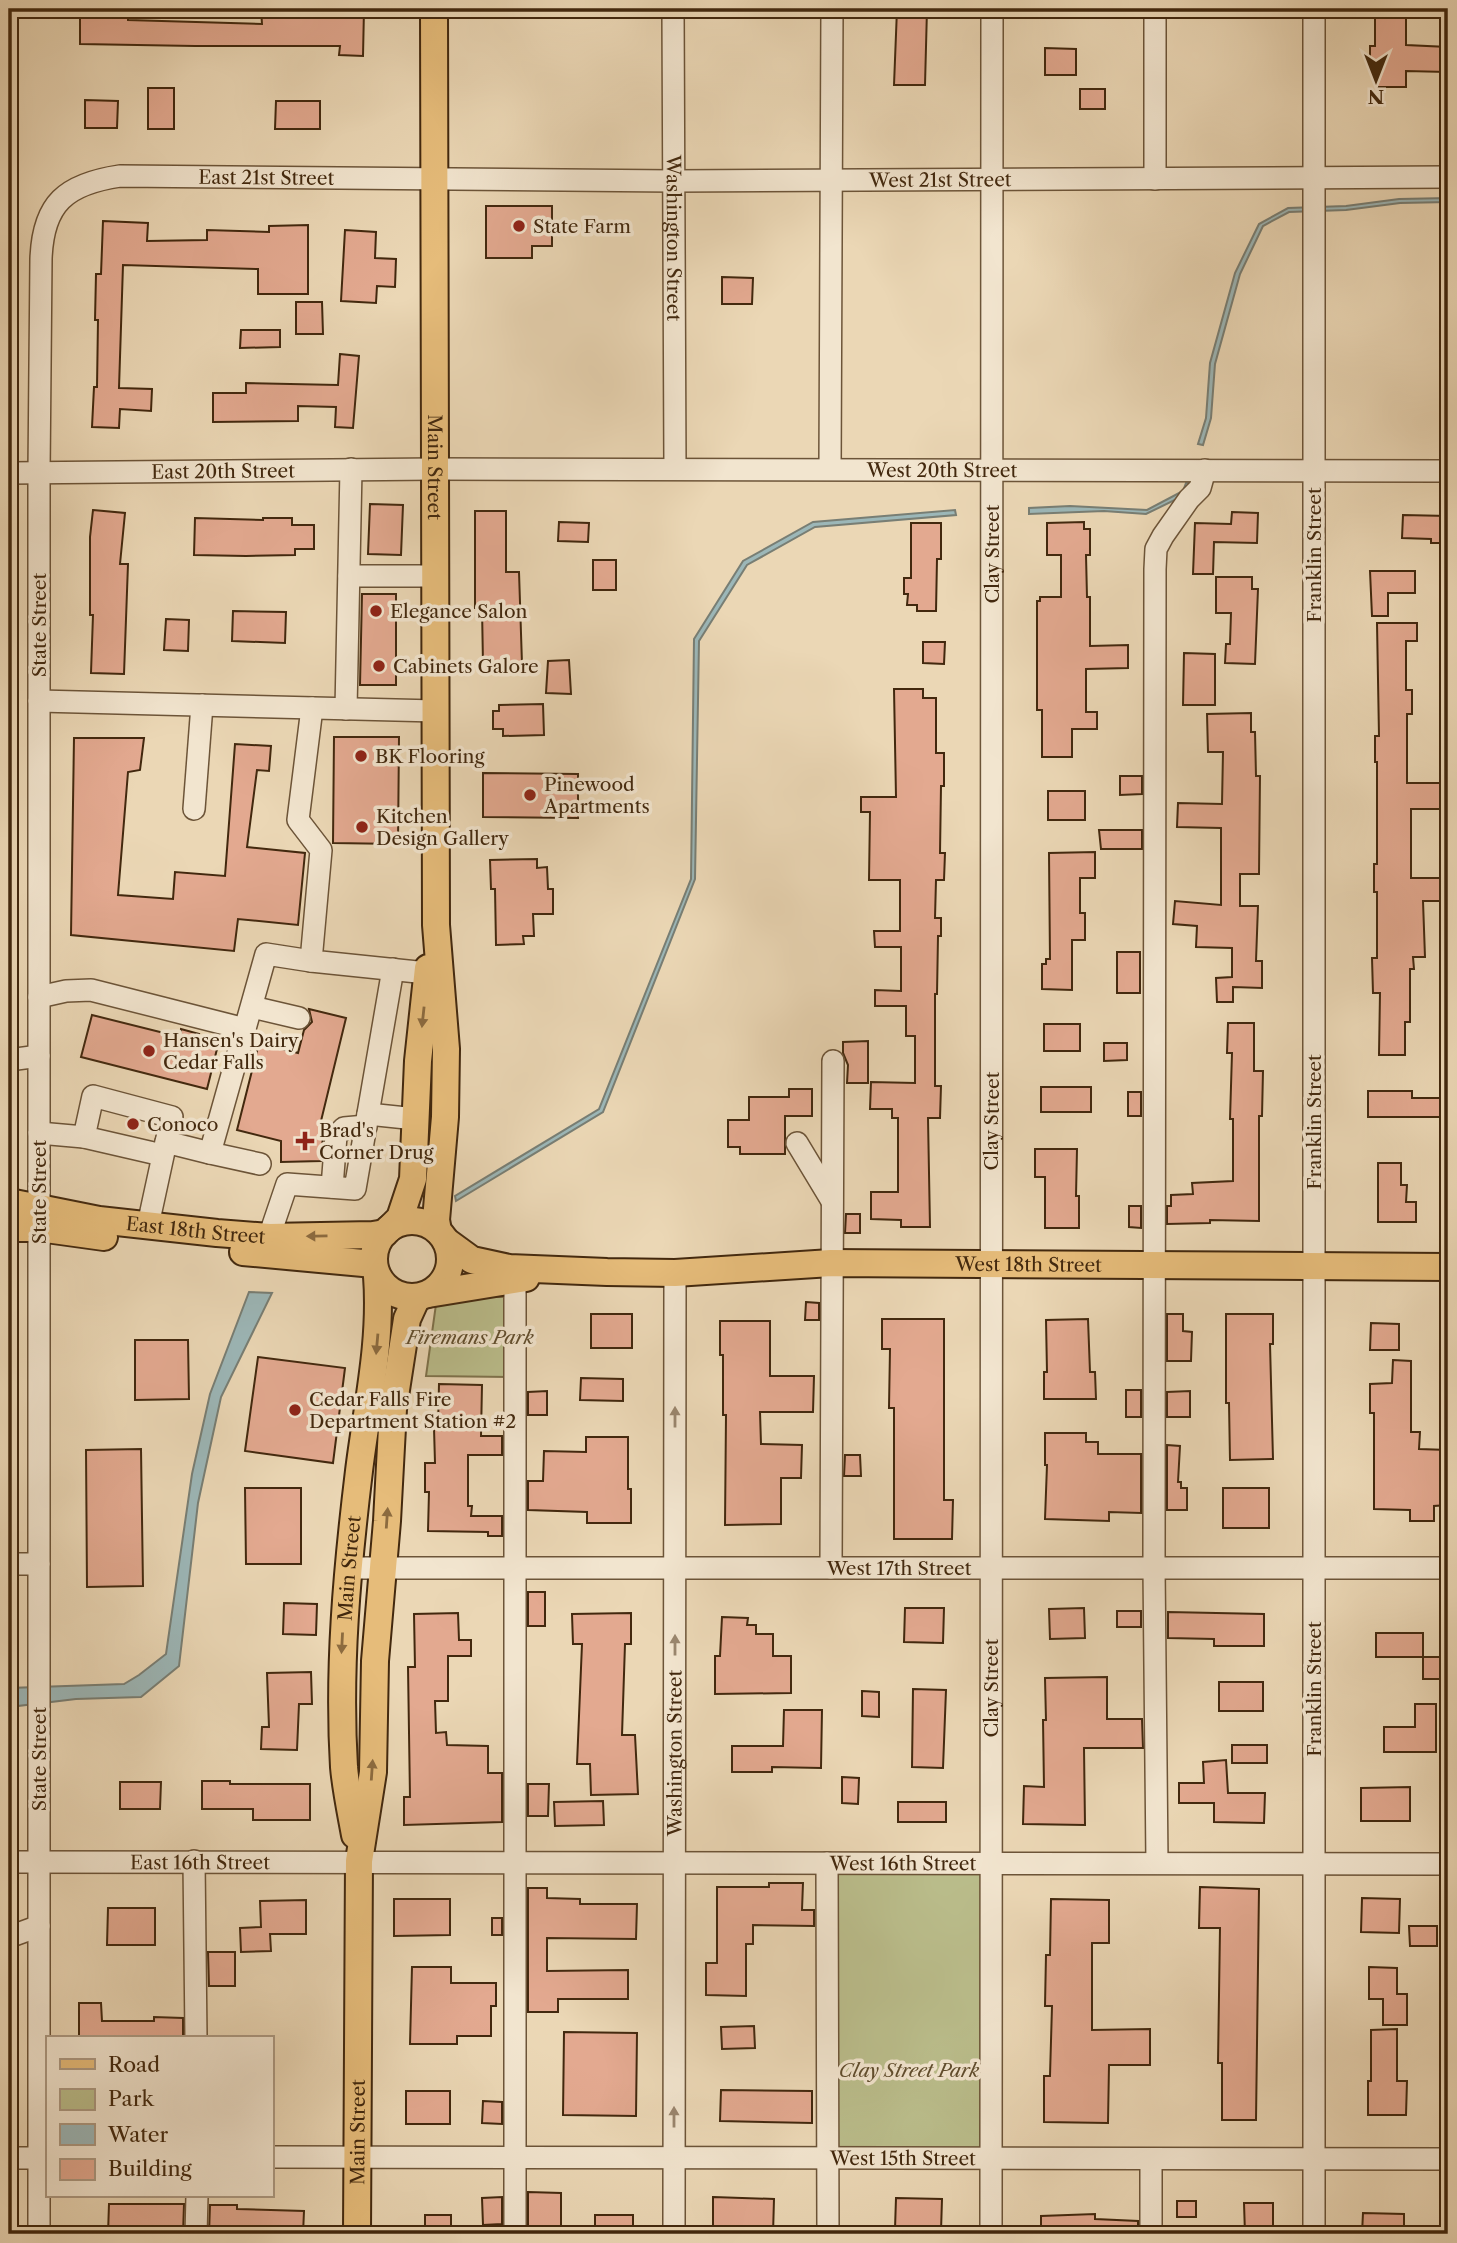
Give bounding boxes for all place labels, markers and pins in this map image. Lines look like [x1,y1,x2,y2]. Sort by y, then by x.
place label: State Farm [533,215,631,238]
marker: State Farm [511,218,527,234]
place label: Elegance Salon [390,600,528,623]
marker: Elegance Salon [368,603,384,619]
place label: Cabinets Galore [393,655,539,678]
marker: Cabinets Galore [371,658,387,674]
place label: BK Flooring [375,745,485,768]
marker: BK Flooring [353,748,369,764]
place label: Pinewood Apartments [543,773,650,818]
marker: Pinewood Apartments [522,787,538,803]
place label: Kitchen Design Gallery [376,805,509,850]
marker: Kitchen Design Gallery [354,819,370,835]
place label: Hansen's Dairy Cedar Falls [163,1029,299,1074]
marker: Hansen's Dairy Cedar Falls [141,1043,157,1059]
place label: Conoco [147,1113,218,1136]
marker: Conoco [125,1116,141,1132]
place label: Brad's Corner Drug [319,1119,435,1164]
marker: Brad's Corner Drug [297,1133,313,1149]
place label: Cedar Falls Fire Department Station #2 [309,1388,516,1433]
marker: Cedar Falls Fire Department Station #2 [287,1402,303,1418]

